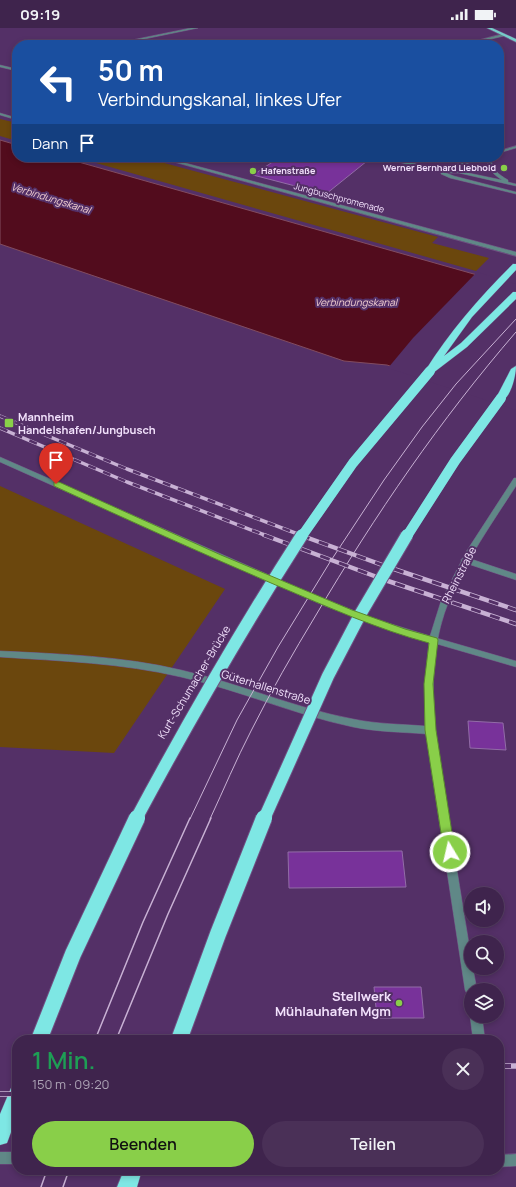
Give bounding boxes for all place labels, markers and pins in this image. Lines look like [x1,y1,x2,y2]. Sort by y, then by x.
place label: Werner Bernhard Liebhold [383,161,496,174]
marker: Werner Bernhard Liebhold [499,163,509,173]
place label: Hafenstraße [261,164,316,177]
marker: Hafenstraße [248,166,258,176]
place label: Mannheim Handelshafen/Jungbusch [18,409,156,437]
marker: Mannheim Handelshafen/Jungbusch [3,417,15,429]
pin [39,443,73,484]
place label: Stellwerk Mühlauhafen Mgm [275,987,392,1020]
marker: Stellwerk Mühlauhafen Mgm [394,998,404,1008]

